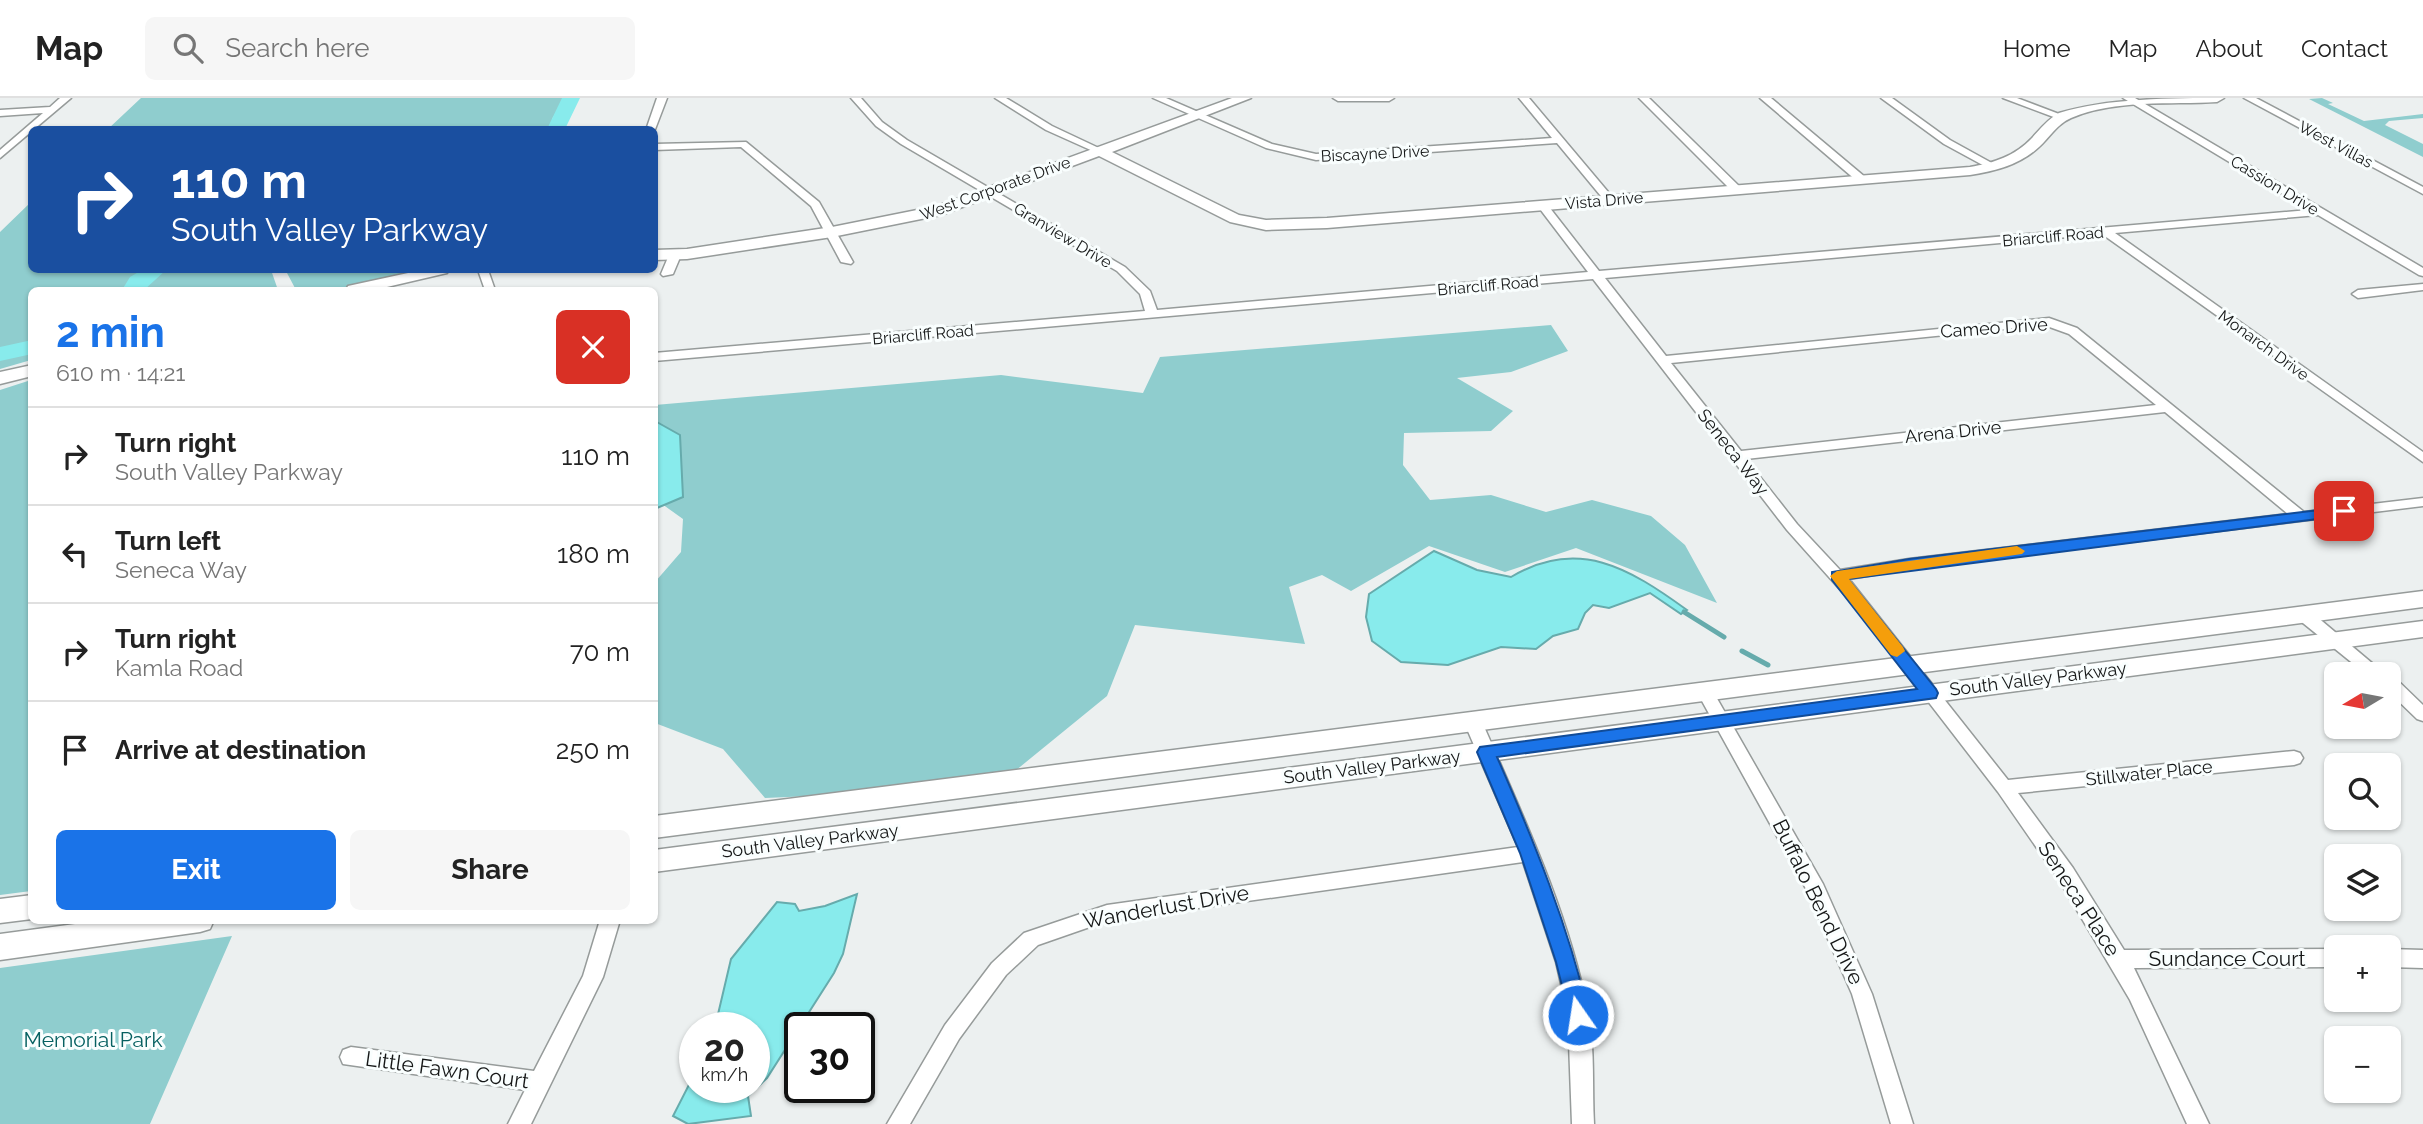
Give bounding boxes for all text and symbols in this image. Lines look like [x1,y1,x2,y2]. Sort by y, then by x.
search box [145,17,635,80]
text: Map [35,29,103,68]
icon: search [169,29,207,67]
text: Search here [225,33,370,63]
text: Home [2003,34,2071,63]
text: Map [2109,34,2157,63]
text: About [2195,34,2263,63]
text: Contact [2301,34,2388,63]
street label: West Villas [2295,117,2376,172]
street label: Biscayne Drive [1320,141,1430,166]
text: 110 m [171,152,307,209]
street label: West Corporate Drive [917,152,1073,225]
street label: Cassion Drive [2227,152,2322,219]
icon: right [56,154,147,245]
street label: Vista Drive [1564,188,1644,213]
street label: Granview Drive [1010,199,1115,272]
text: South Valley Parkway [171,211,488,248]
street label: Briarcliff Road [2001,223,2105,250]
street label: Briarcliff Road [1436,272,1540,299]
street label: Monarch Drive [2215,306,2313,385]
text: 2 min [56,308,165,357]
button: close [556,310,630,384]
street label: Cameo Drive [1940,313,2049,342]
street label: Briarcliff Road [871,321,975,348]
text: 610 m · 14:21 [56,359,185,386]
street label: Seneca Way [1693,404,1774,499]
street label: Arena Drive [1904,416,2003,447]
text: Turn right [115,428,236,458]
icon: right [56,437,94,475]
text: 110 m [561,441,630,471]
text: South Valley Parkway [115,458,343,485]
pin [2314,481,2374,541]
icon: arrive [2325,492,2363,530]
text: Turn left [115,526,221,556]
icon: left [56,535,94,573]
text: 180 m [557,539,630,569]
text: Seneca Way [115,556,247,583]
text: Turn right [115,624,236,654]
icon: right [56,633,94,671]
text: 70 m [570,637,630,667]
text: Kamla Road [115,654,243,681]
street label: South Valley Parkway [1948,657,2128,700]
north arrow [2324,662,2401,738]
map controls [2324,662,2401,1103]
icon: arrive [56,731,94,769]
text: Arrive at destination [115,735,366,765]
text: 250 m [556,735,630,765]
street label: South Valley Parkway [1282,745,1462,788]
button: search [2324,753,2401,830]
street label: Stillwater Place [2084,755,2214,790]
street label: Buffalo Bend Drive [1768,815,1869,988]
street label: South Valley Parkway [720,819,900,862]
button: Exit [56,830,336,910]
button: Share [350,830,630,910]
street label: Seneca Place [2033,837,2126,961]
button: layers [2324,844,2401,921]
street label: Wanderlust Drive [1081,880,1251,933]
button: + [2324,935,2401,1012]
street label: Sundance Court [2148,946,2306,971]
position arrow [1541,978,1615,1052]
speed limit sign: 30 [784,1012,875,1103]
button: − [2324,1026,2401,1103]
park label: Memorial Park [23,1027,163,1052]
text: 20 [704,1028,745,1069]
street label: Little Fawn Court [364,1046,530,1093]
text: km/h [701,1064,748,1085]

